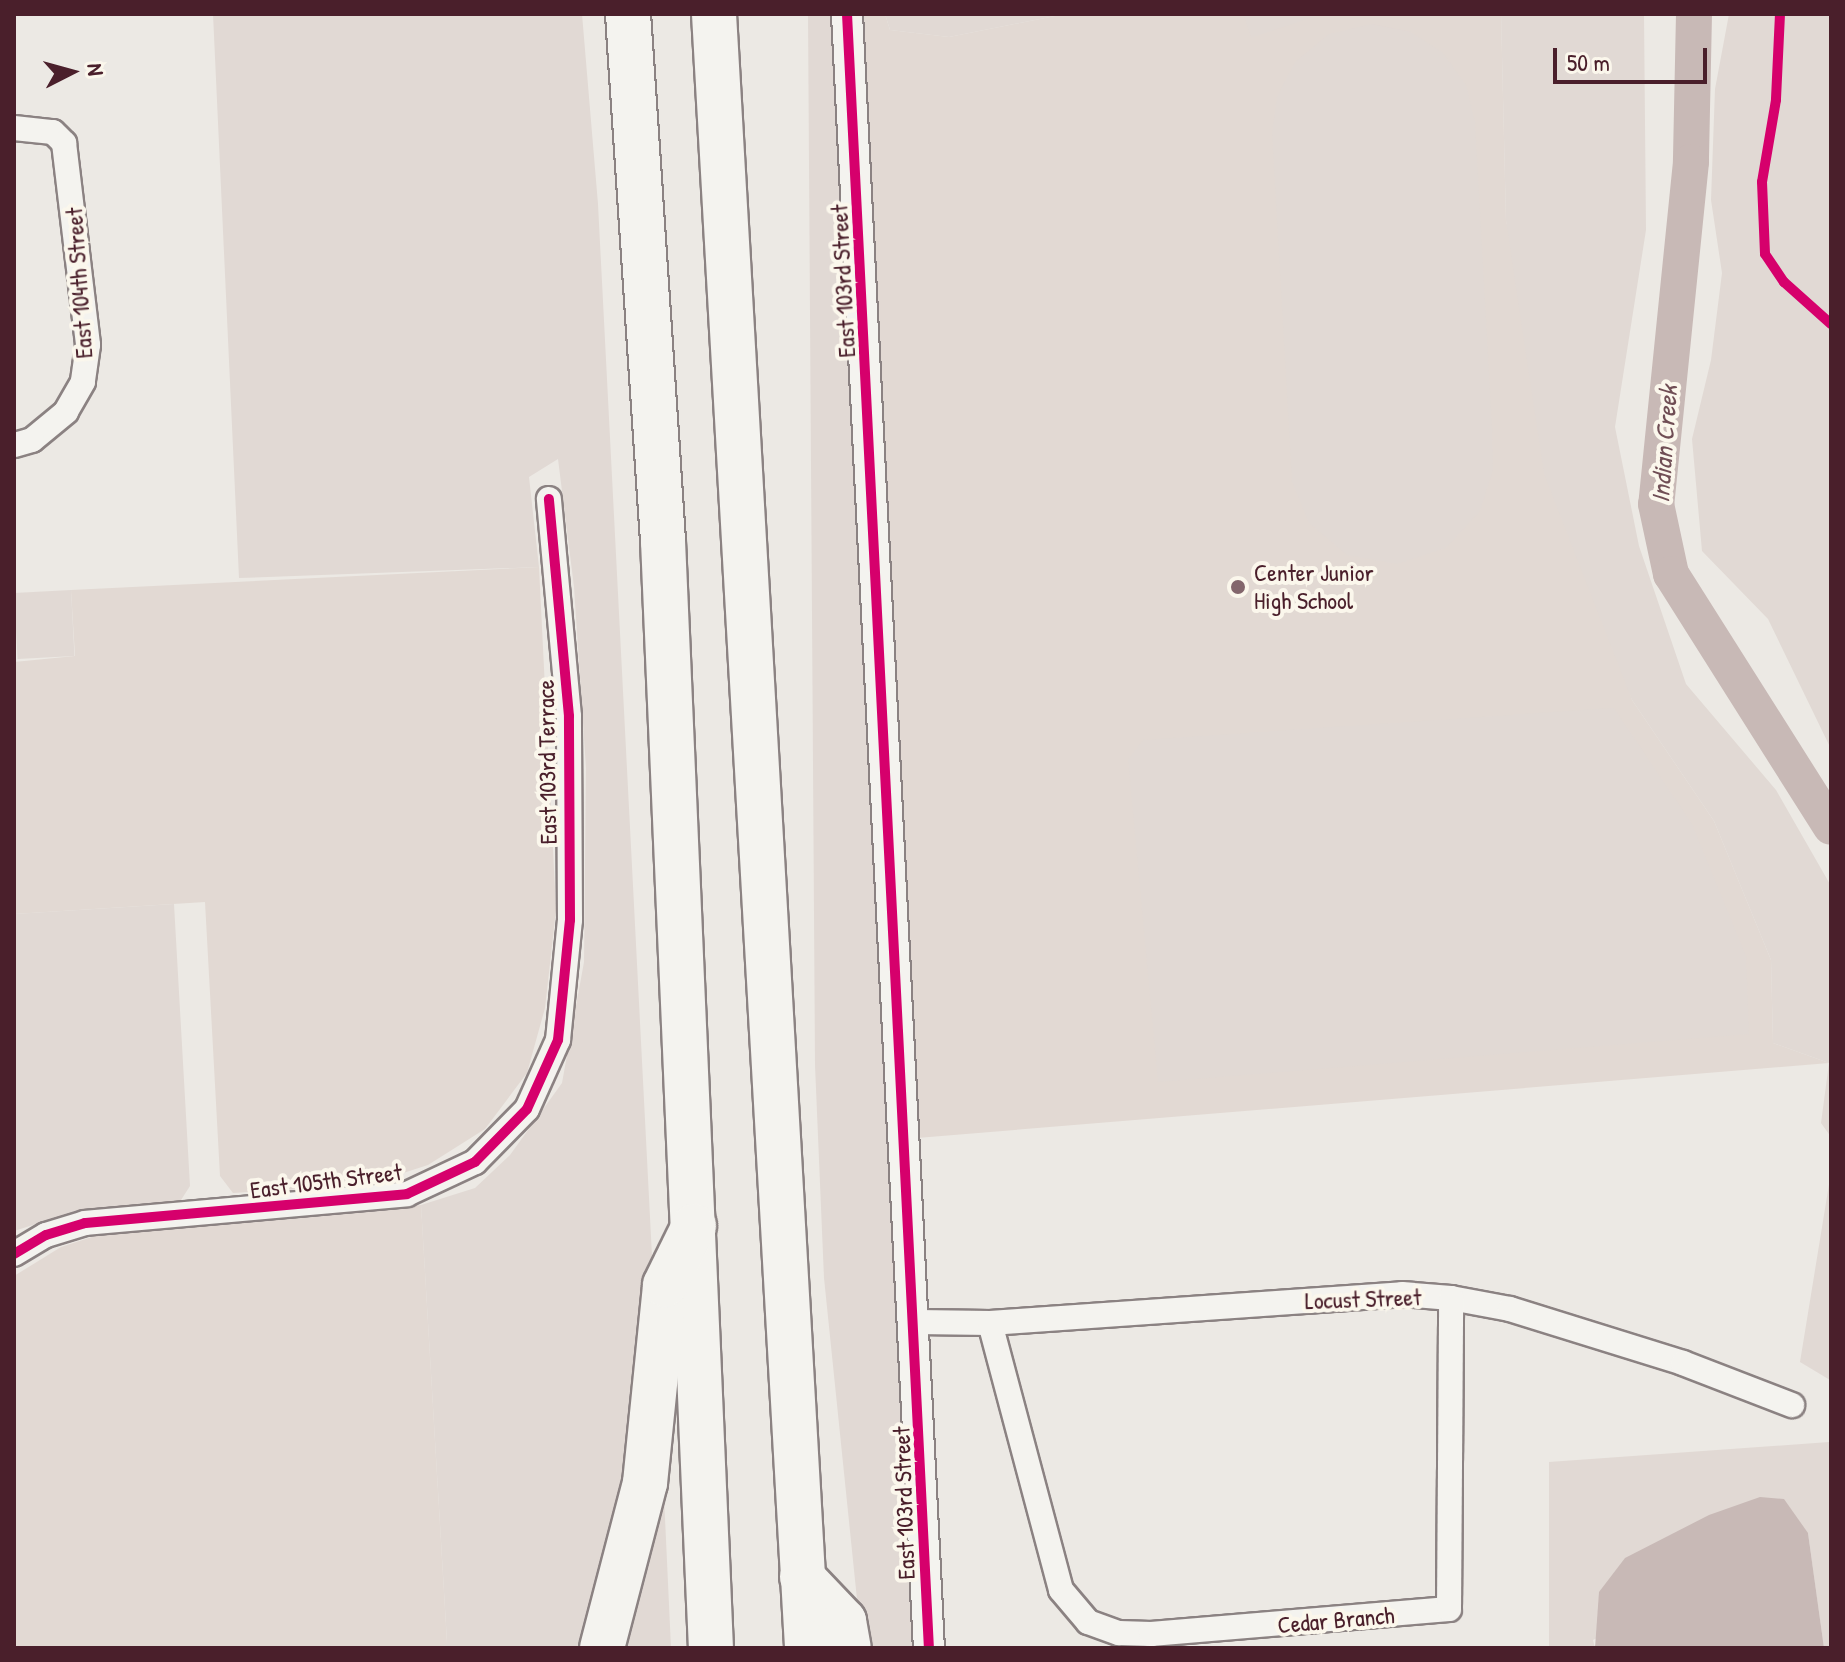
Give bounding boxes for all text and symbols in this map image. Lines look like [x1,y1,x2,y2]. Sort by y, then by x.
north arrow [32,32,112,112]
scale bar [1557,32,1711,82]
text: 50 m [1567,46,1610,78]
text: N [80,62,111,77]
street label: East 103rd Street [825,204,861,358]
street label: East 104th Street [59,207,99,359]
water label: Indian Creek [1644,384,1684,504]
place label: Center Junior High School [1254,559,1374,615]
marker: Center Junior High School [1229,578,1247,596]
street label: East 103rd Terrace [531,679,563,845]
street label: East 105th Street [249,1157,403,1205]
street label: Locust Street [1304,1283,1422,1315]
street label: East 103rd Street [887,1426,921,1580]
street label: Cedar Branch [1276,1601,1396,1639]

